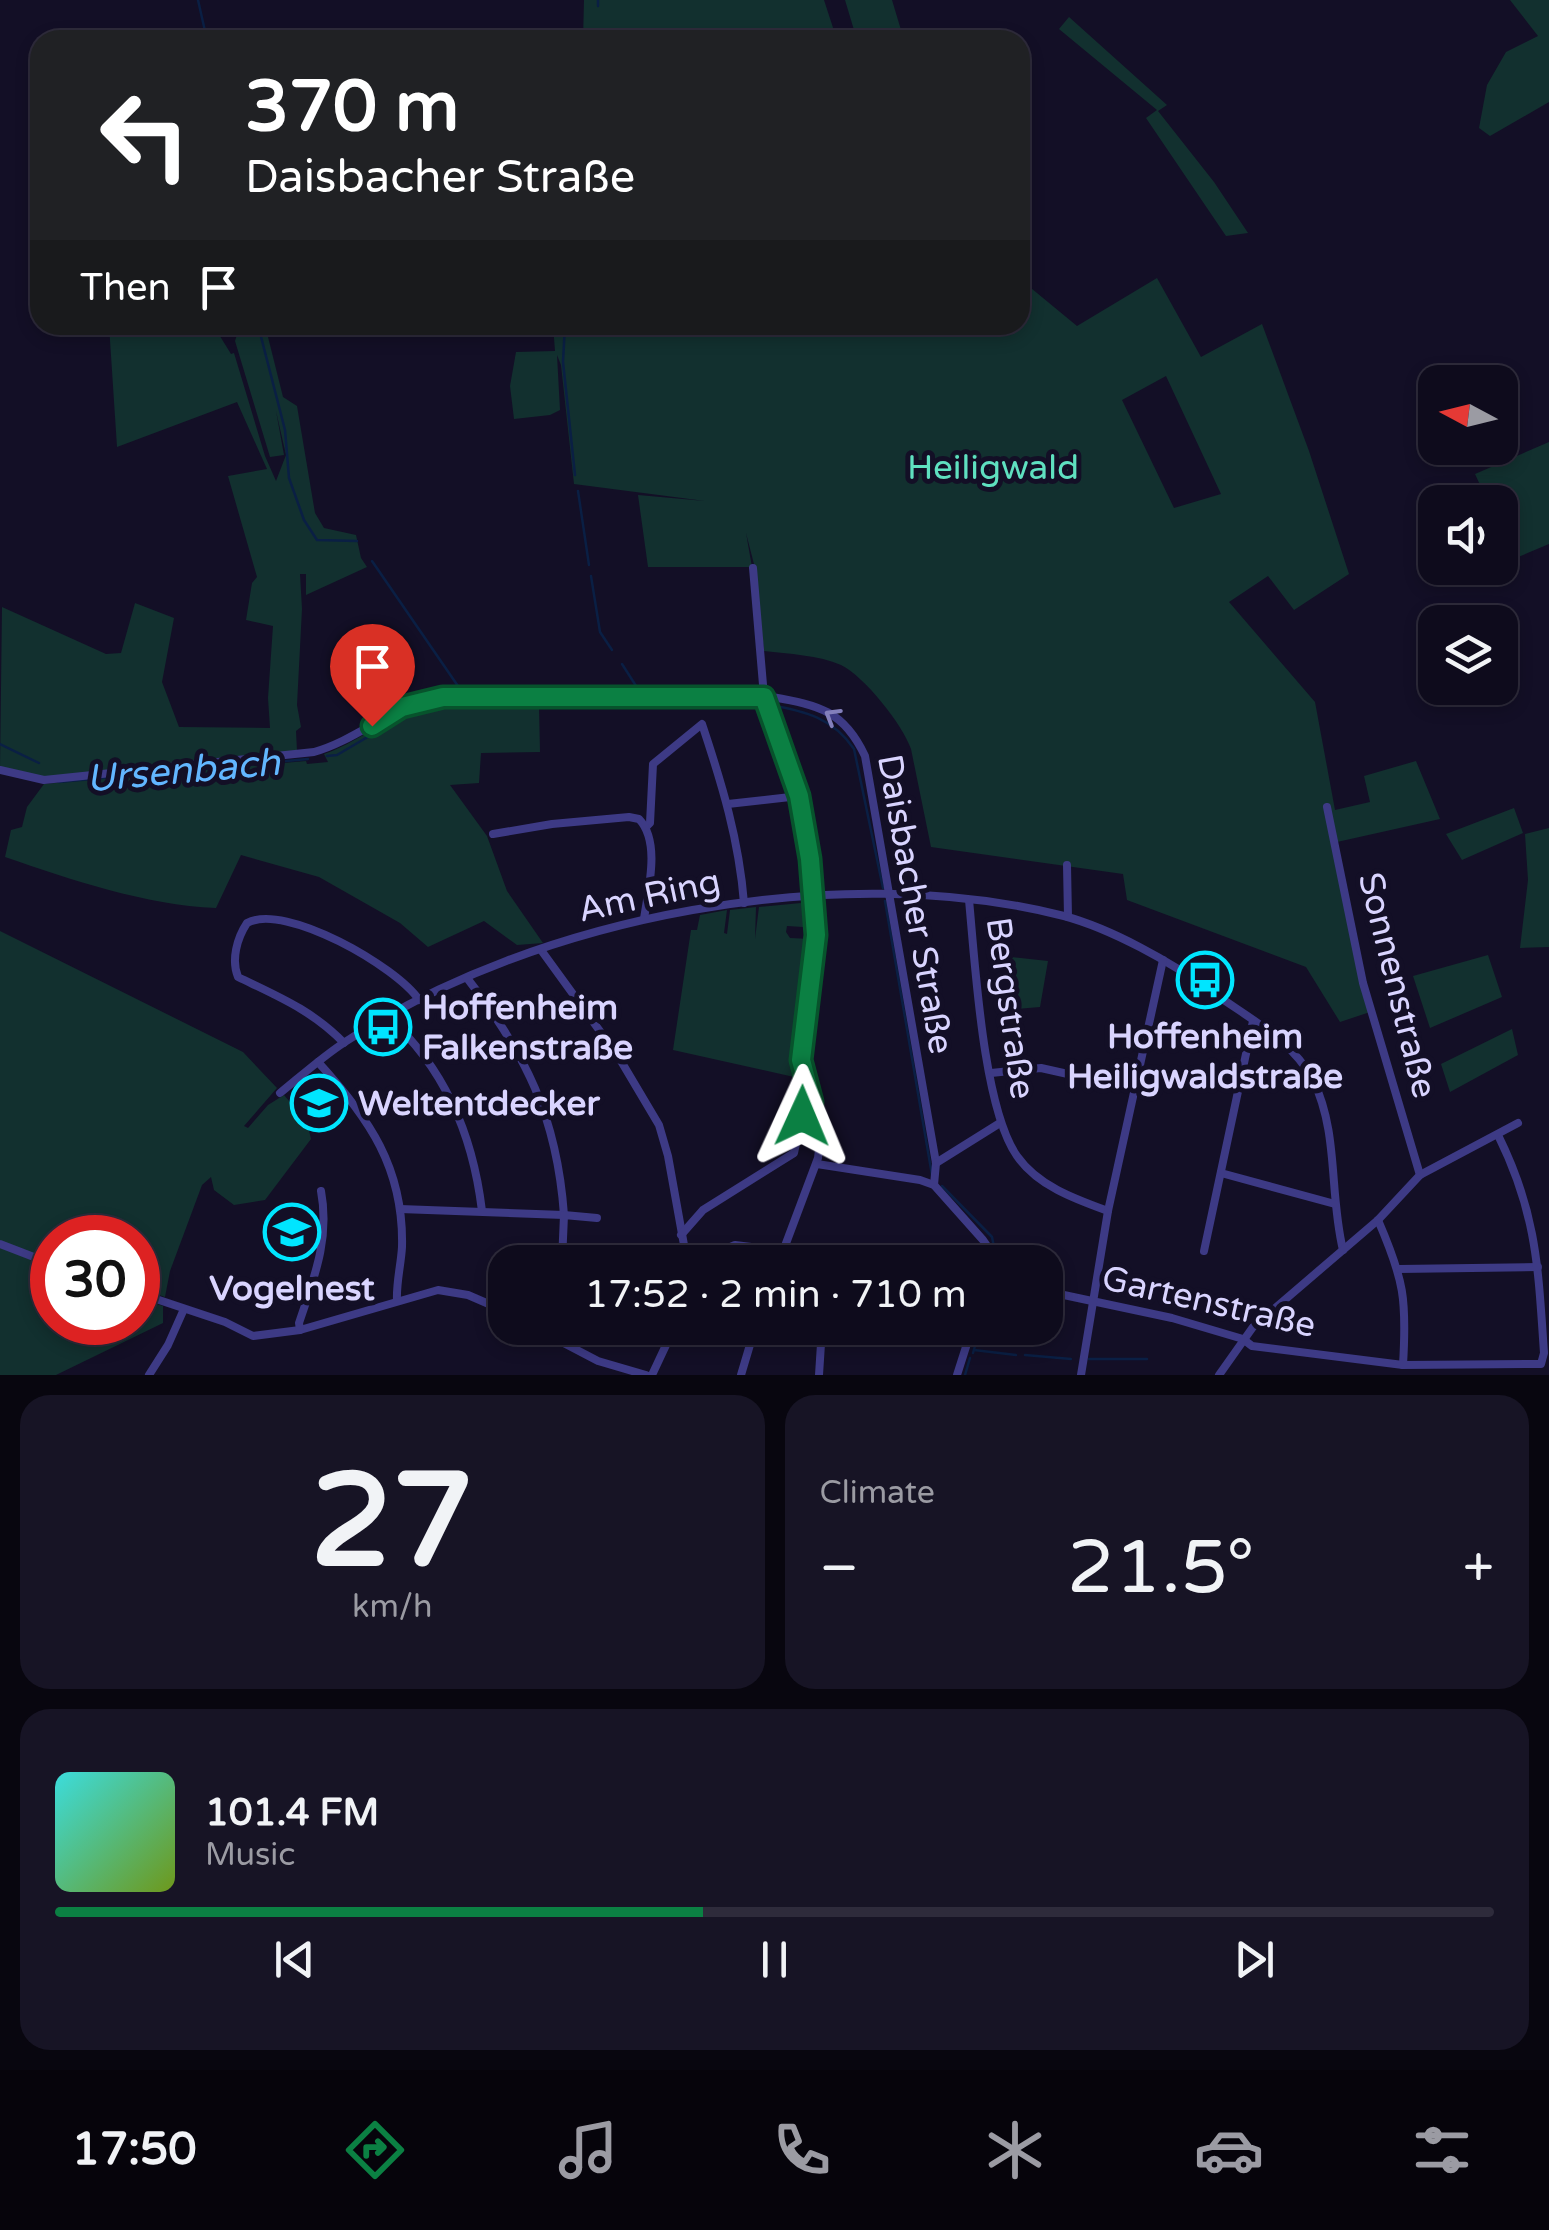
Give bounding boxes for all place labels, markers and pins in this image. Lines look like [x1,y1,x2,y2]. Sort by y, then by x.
pin [330,624,415,727]
bus stop icon: Hoffenheim Heiligwaldstraße [1175,950,1235,1010]
place label: Hoffenheim Falkenstraße [422,987,633,1069]
bus stop icon: Hoffenheim Falkenstraße [353,997,413,1057]
place label: Hoffenheim Heiligwaldstraße [1067,1016,1343,1098]
school or university icon: Weltentdecker [289,1073,349,1133]
place label: Weltentdecker [358,1083,600,1125]
school or university icon: Vogelnest [262,1202,322,1262]
place label: Vogelnest [209,1268,375,1310]

